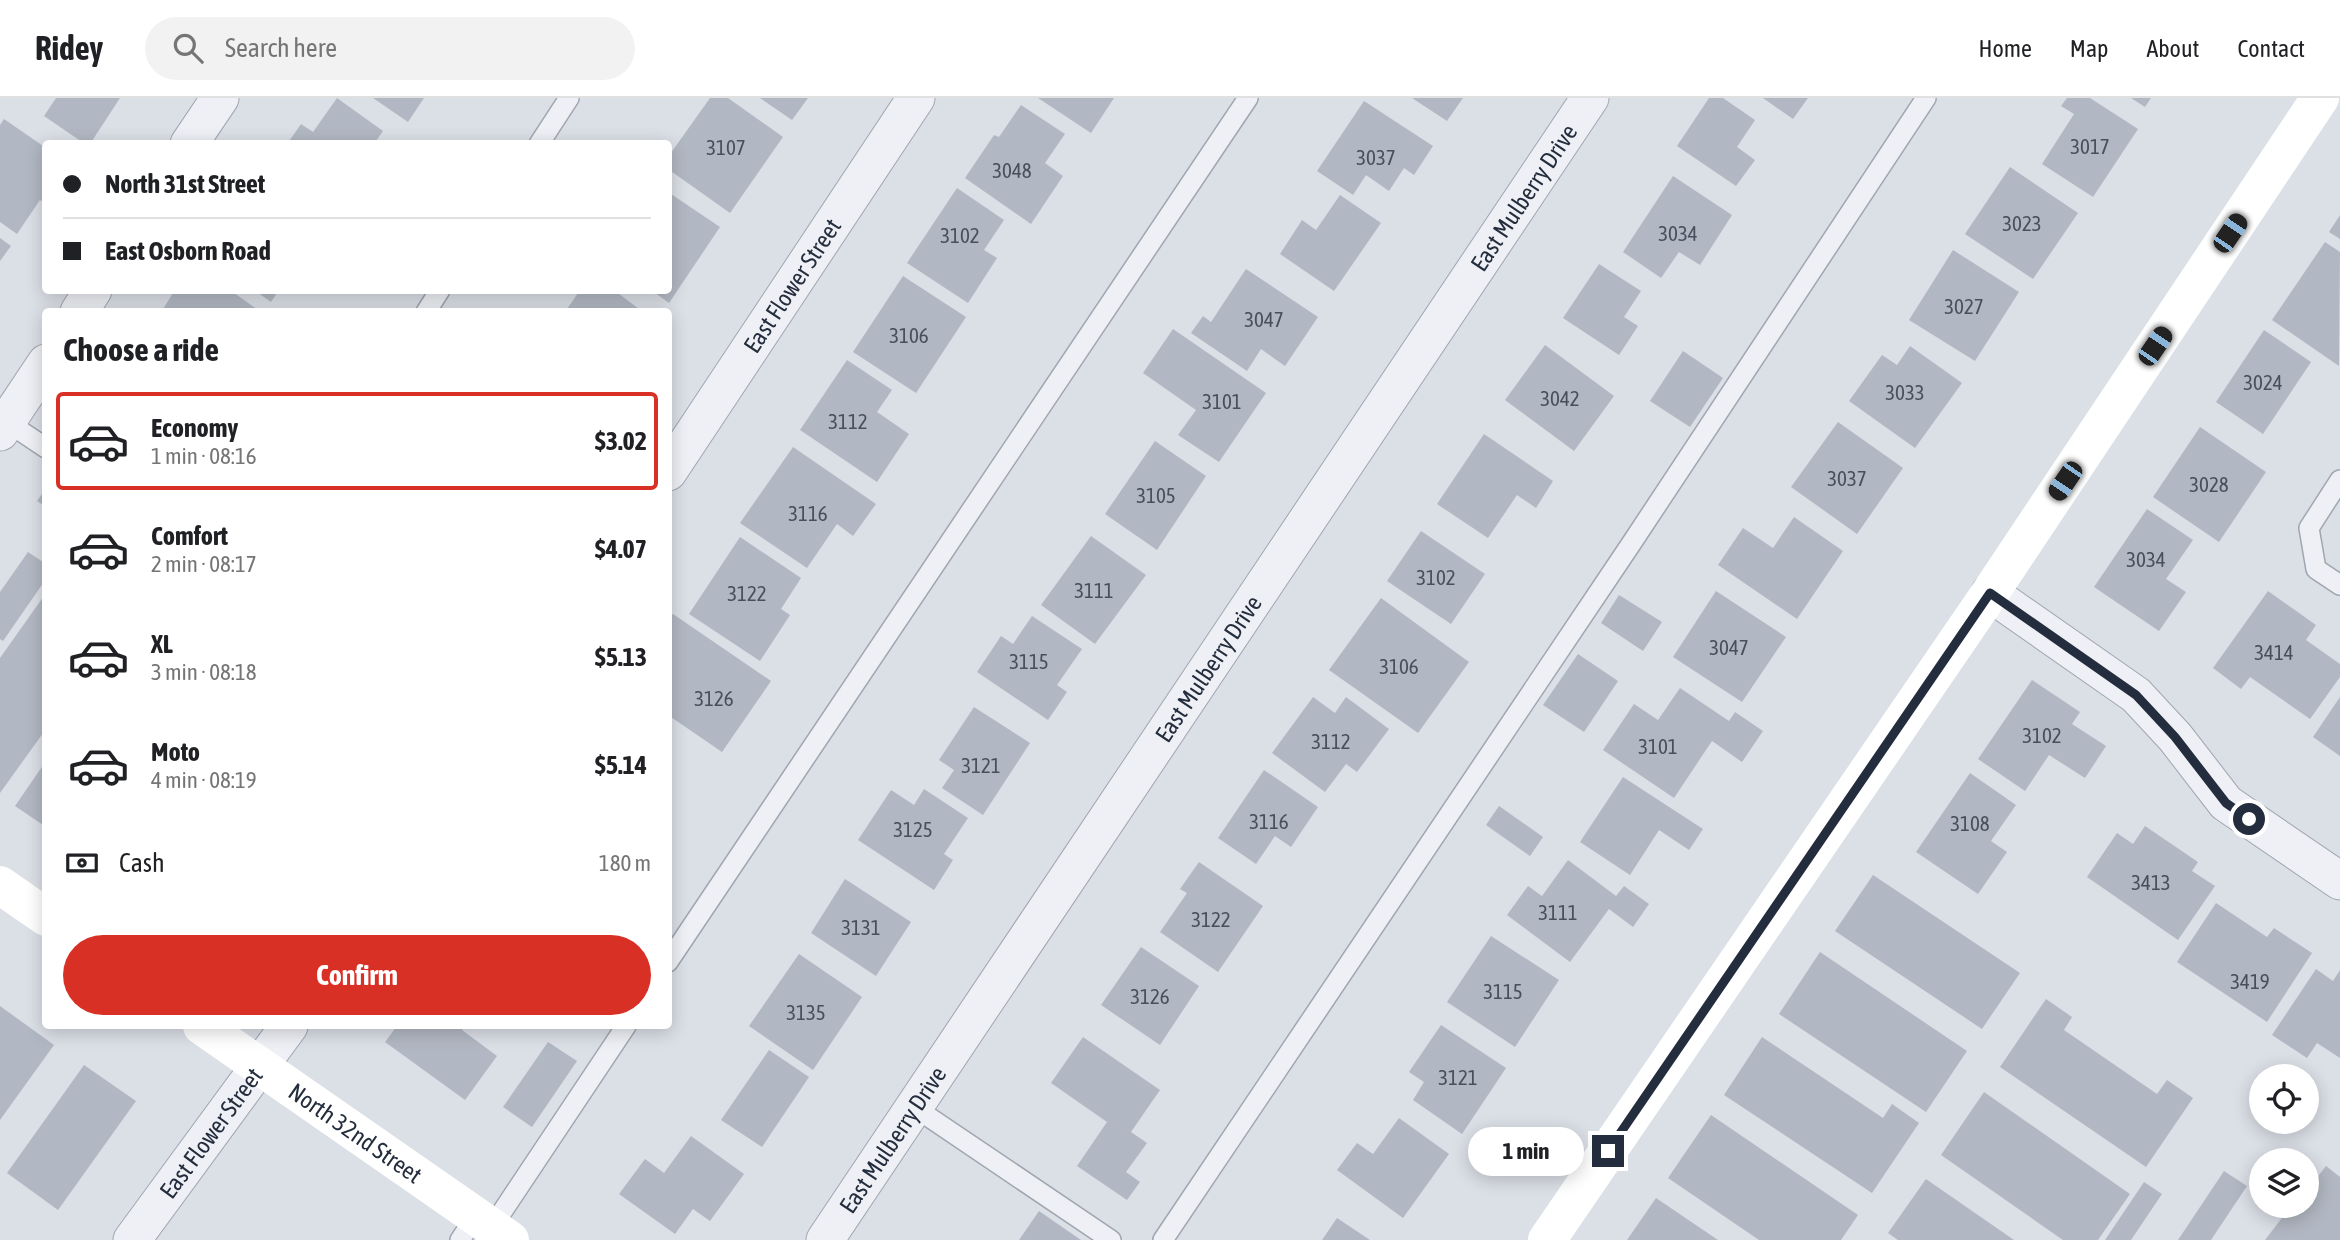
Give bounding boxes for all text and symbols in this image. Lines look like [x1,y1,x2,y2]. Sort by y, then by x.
search box [145,17,635,80]
text: Ridey [35,29,103,67]
icon: search [169,29,207,67]
text: Search here [225,33,337,63]
text: Home [1978,35,2032,62]
text: Map [2070,35,2108,62]
text: About [2146,35,2199,62]
text: Contact [2237,35,2305,62]
street label: East Mulberry Drive [1465,119,1582,276]
house number: 3017 [2070,134,2110,158]
house number: 3107 [706,135,746,159]
house number: 3037 [1356,145,1396,169]
house number: 3048 [992,158,1032,182]
text: North 31st Street [105,169,265,199]
car [2210,210,2251,256]
house number: 3023 [2002,211,2042,235]
street label: East Flower Street [738,213,846,357]
house number: 3034 [1658,221,1698,245]
house number: 3102 [940,223,980,247]
text: East Osborn Road [105,236,271,266]
house number: 3027 [1944,294,1984,318]
house number: 3047 [1244,307,1284,331]
house number: 3106 [889,323,929,347]
car [2135,323,2176,369]
text: Choose a ride [63,331,219,368]
house number: 3024 [2243,370,2283,394]
house number: 3033 [1885,380,1925,404]
house number: 3042 [1540,386,1580,410]
house number: 3101 [1202,389,1242,413]
house number: 3112 [828,409,868,433]
icon: car [67,410,130,473]
text: Economy [151,413,238,443]
text: $3.02 [595,426,647,456]
text: 1 min · 08:16 [151,443,257,469]
car [2045,458,2086,504]
house number: 3037 [1827,466,1867,490]
house number: 3028 [2189,472,2229,496]
house number: 3105 [1136,483,1176,507]
house number: 3116 [788,501,828,525]
icon: car [67,518,130,581]
text: Comfort [151,521,228,551]
text: $4.07 [595,534,647,564]
house number: 3034 [2126,547,2166,571]
text: 2 min · 08:17 [151,551,257,577]
house number: 3102 [1416,565,1456,589]
house number: 3111 [1074,578,1114,602]
house number: 3122 [727,581,767,605]
street label: East Mulberry Drive [1149,590,1267,747]
icon: car [67,626,130,689]
text: XL [151,629,173,659]
house number: 3047 [1709,635,1749,659]
house number: 3414 [2254,640,2294,664]
text: $5.13 [595,642,647,672]
house number: 3115 [1009,649,1049,673]
house number: 3106 [1379,654,1419,678]
text: 3 min · 08:18 [151,659,257,685]
house number: 3126 [694,686,734,710]
house number: 3102 [2022,723,2062,747]
house number: 3112 [1311,729,1351,753]
icon: car [67,734,130,797]
house number: 3101 [1638,734,1678,758]
text: Moto [151,737,200,767]
text: $5.14 [595,750,647,780]
house number: 3121 [961,753,1001,777]
text: 4 min · 08:19 [151,767,257,793]
route start [2233,803,2265,835]
house number: 3116 [1249,809,1289,833]
house number: 3108 [1950,811,1990,835]
house number: 3125 [893,817,933,841]
icon: cash [63,844,101,882]
text: Cash [119,848,165,878]
text: 180 m [599,850,651,876]
house number: 3413 [2131,870,2171,894]
house number: 3111 [1538,900,1578,924]
house number: 3122 [1191,907,1231,931]
house number: 3131 [841,915,881,939]
button: Confirm [63,935,651,1015]
house number: 3419 [2230,969,2270,993]
house number: 3115 [1483,979,1523,1003]
house number: 3126 [1130,984,1170,1008]
house number: 3135 [786,1000,826,1024]
street label: East Mulberry Drive [834,1061,951,1218]
street label: East Flower Street [154,1062,267,1203]
map controls [2249,1064,2319,1218]
button: locate [2249,1064,2319,1134]
house number: 3121 [1438,1065,1478,1089]
street label: North 32nd Street [284,1077,427,1188]
callout: 1 min [1468,1126,1584,1176]
route end [1592,1135,1624,1167]
text: 1 min [1503,1138,1549,1164]
button: layers [2249,1148,2319,1218]

